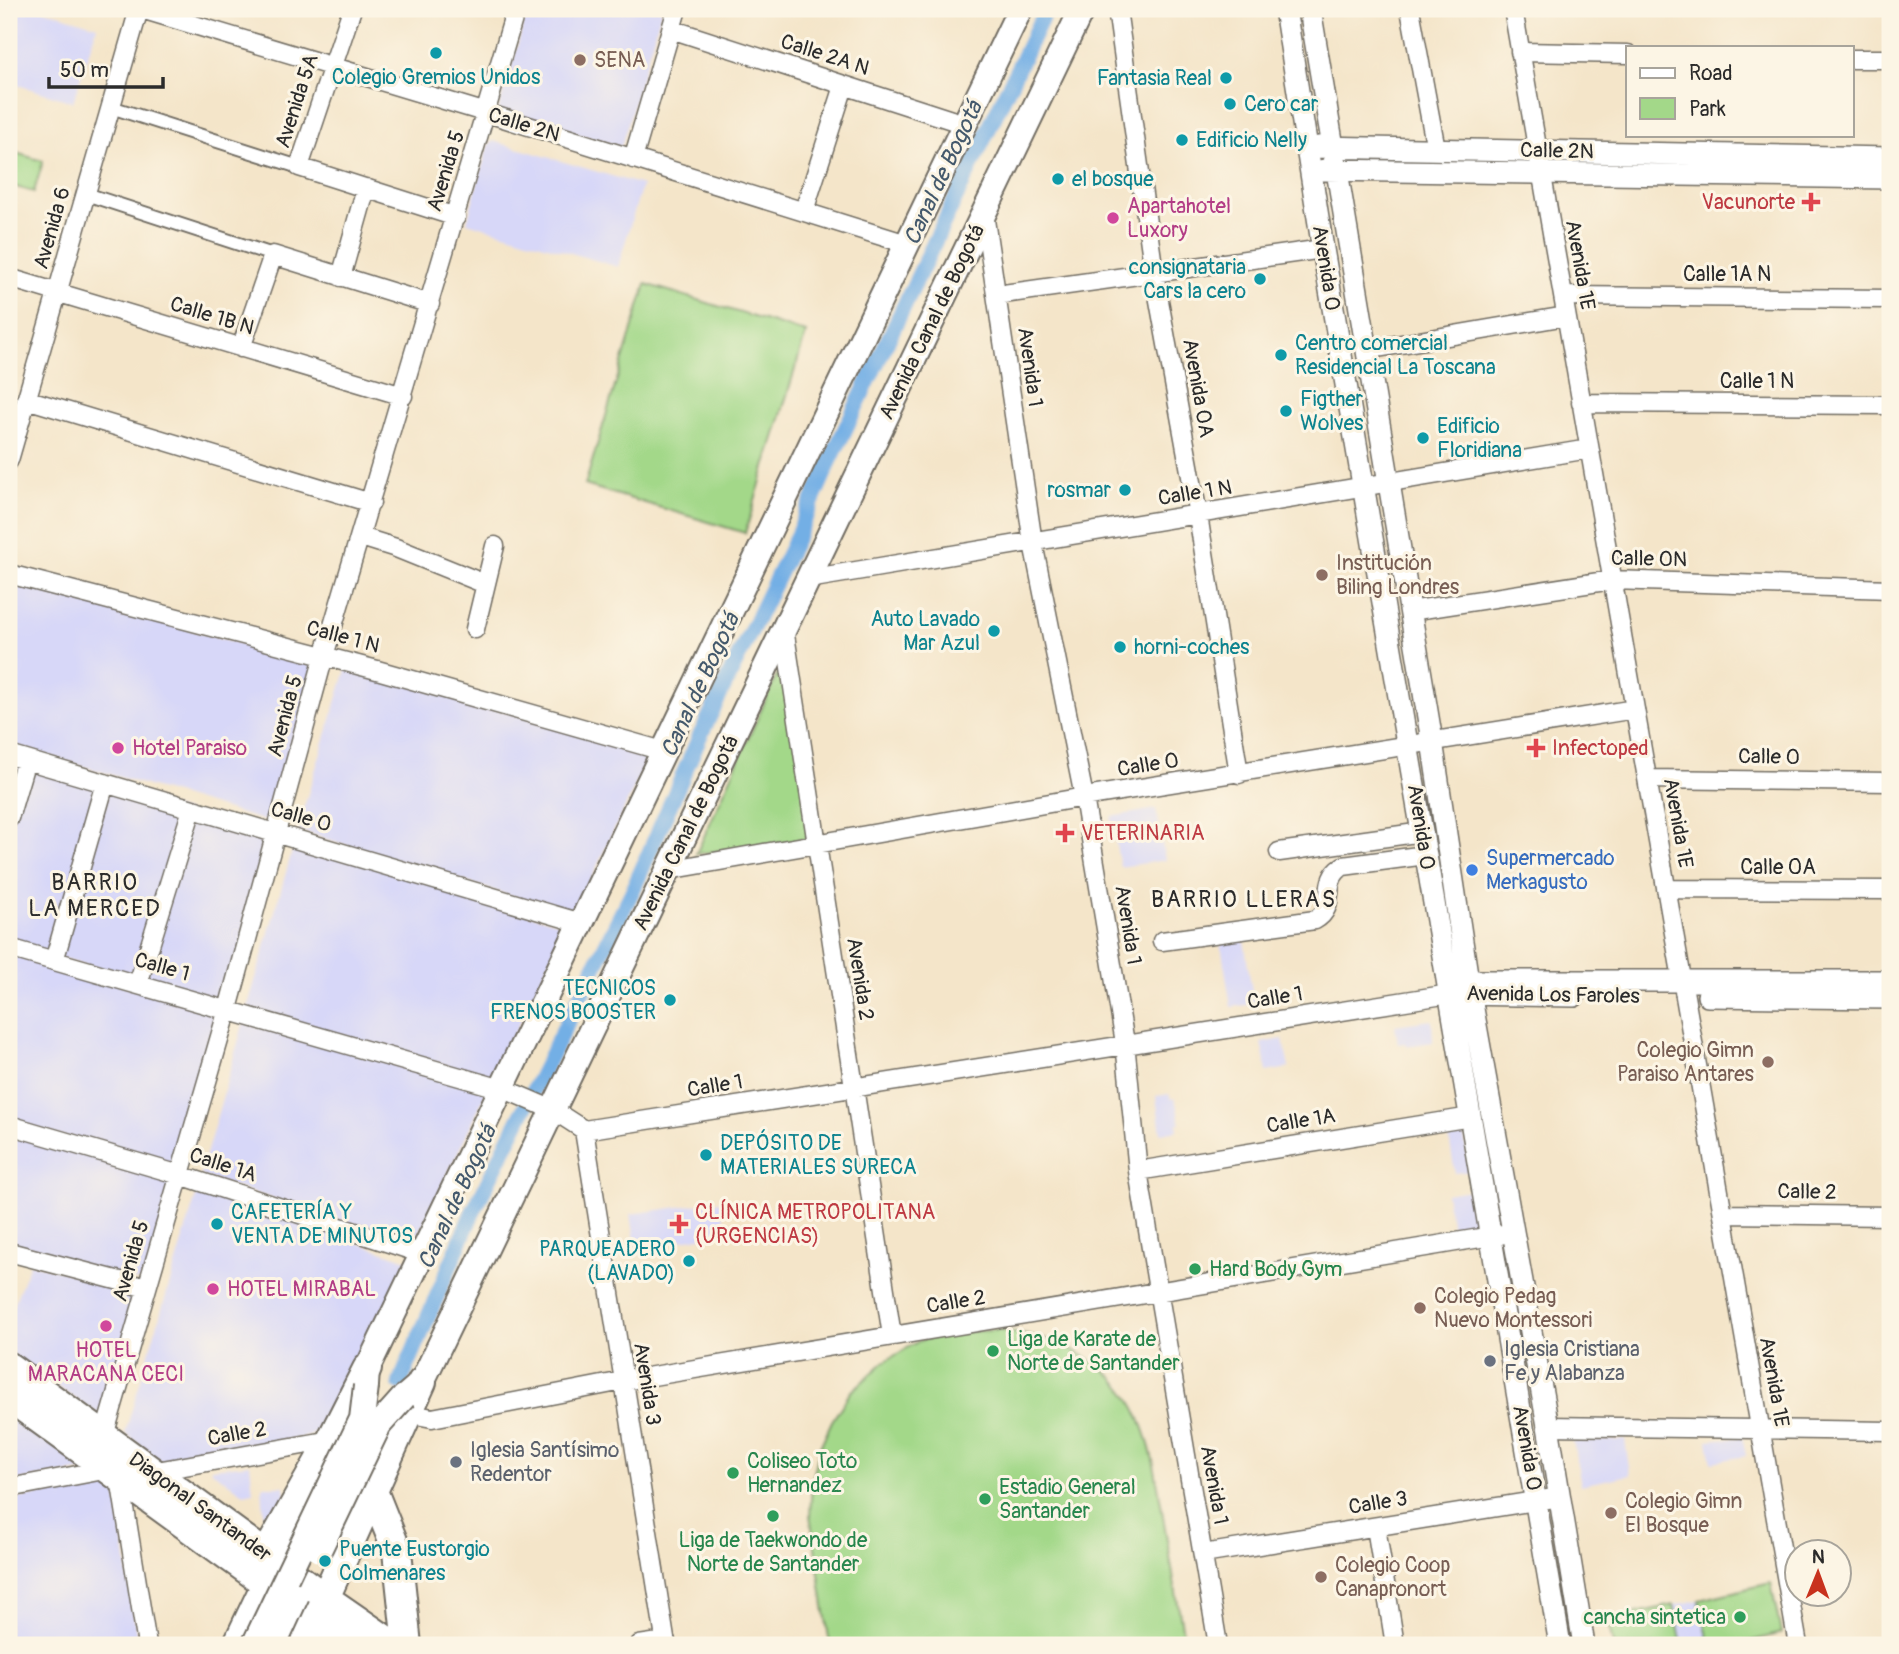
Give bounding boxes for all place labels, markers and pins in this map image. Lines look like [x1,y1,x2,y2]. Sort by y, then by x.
marker: Colegio Gremios Unidos [428,45,444,61]
place label: SENA [594,47,645,74]
marker: SENA [572,52,588,68]
place label: Colegio Gremios Unidos [332,64,541,91]
place label: Fantasia Real [1097,65,1212,92]
marker: Fantasia Real [1218,70,1234,86]
place label: Cero car [1244,91,1319,118]
marker: Cero car [1222,96,1238,112]
place label: Edificio Nelly [1196,127,1307,154]
marker: Edificio Nelly [1174,132,1190,148]
place label: el bosque [1072,166,1154,193]
marker: el bosque [1050,171,1066,187]
place label: Vacunorte [1702,189,1796,216]
marker: Vacunorte [1801,192,1821,212]
place label: Apartahotel Luxory [1127,193,1231,244]
marker: Apartahotel Luxory [1105,210,1121,226]
place label: consignataria Cars la cero [1129,254,1246,305]
marker: consignataria Cars la cero [1252,271,1268,287]
place label: Centro comercial Residencial La Toscana [1295,330,1496,381]
marker: Centro comercial Residencial La Toscana [1273,347,1289,363]
place label: Figther Wolves [1300,386,1364,437]
marker: Figther Wolves [1278,403,1294,419]
place label: Edificio Floridiana [1437,413,1522,464]
marker: Edificio Floridiana [1415,430,1431,446]
place label: rosmar [1047,477,1111,504]
marker: rosmar [1117,482,1133,498]
place label: Institución Biling Londres [1336,550,1460,601]
marker: Institución Biling Londres [1314,567,1330,583]
place label: Auto Lavado Mar Azul [870,606,980,657]
marker: Auto Lavado Mar Azul [986,623,1002,639]
place label: horni-coches [1134,634,1250,661]
marker: horni-coches [1112,639,1128,655]
place label: Hotel Paraiso [132,735,247,762]
place label: Infectoped [1552,735,1649,762]
marker: Infectoped [1526,738,1546,758]
marker: Hotel Paraiso [110,740,126,756]
place label: VETERINARIA [1081,820,1205,847]
marker: VETERINARIA [1055,823,1075,843]
place label: Supermercado Merkagusto [1486,845,1615,896]
marker: Supermercado Merkagusto [1464,862,1480,878]
place label: TECNICOS FRENOS BOOSTER [490,975,656,1026]
marker: TECNICOS FRENOS BOOSTER [662,992,678,1008]
place label: Colegio Gimn Paraiso Antares [1617,1037,1755,1088]
marker: Colegio Gimn Paraiso Antares [1760,1054,1776,1070]
place label: DEPÓSITO DE MATERIALES SURECA [720,1129,917,1181]
marker: DEPÓSITO DE MATERIALES SURECA [698,1147,714,1163]
place label: CAFETERÍA Y VENTA DE MINUTOS [231,1199,413,1250]
place label: CLÍNICA METROPOLITANA (URGENCIAS) [695,1199,935,1250]
marker: CLÍNICA METROPOLITANA (URGENCIAS) [669,1214,689,1234]
marker: CAFETERÍA Y VENTA DE MINUTOS [209,1216,225,1232]
place label: PARQUEADERO (LAVADO) [539,1236,675,1287]
marker: PARQUEADERO (LAVADO) [681,1253,697,1269]
place label: Hard Body Gym [1209,1256,1342,1283]
marker: Hard Body Gym [1187,1261,1203,1277]
place label: HOTEL MIRABAL [227,1276,376,1303]
marker: HOTEL MIRABAL [205,1281,221,1297]
place label: Colegio Pedag Nuevo Montessori [1434,1283,1593,1334]
marker: Colegio Pedag Nuevo Montessori [1412,1300,1428,1316]
marker: HOTEL MARACANA CECI [98,1318,114,1334]
place label: Liga de Karate de Norte de Santander [1007,1326,1180,1377]
place label: Iglesia Cristiana Fe y Alabanza [1504,1336,1640,1387]
place label: HOTEL MARACANA CECI [28,1337,184,1388]
marker: Liga de Karate de Norte de Santander [985,1343,1001,1359]
marker: Iglesia Cristiana Fe y Alabanza [1482,1353,1498,1369]
place label: Iglesia Santísimo Redentor [470,1437,619,1488]
place label: Coliseo Toto Hernandez [747,1448,857,1499]
marker: Iglesia Santísimo Redentor [448,1454,464,1470]
marker: Coliseo Toto Hernandez [725,1465,741,1481]
place label: Estadio General Santander [999,1474,1136,1525]
place label: Colegio Gimn El Bosque [1625,1488,1742,1539]
marker: Estadio General Santander [977,1491,993,1507]
marker: Colegio Gimn El Bosque [1603,1505,1619,1521]
marker: Liga de Taekwondo de Norte de Santander [765,1508,781,1524]
place label: Liga de Taekwondo de Norte de Santander [679,1527,868,1578]
place label: Puente Eustorgio Colmenares [339,1536,490,1587]
place label: Colegio Coop Canapronort [1335,1552,1450,1603]
marker: Puente Eustorgio Colmenares [317,1553,333,1569]
marker: Colegio Coop Canapronort [1313,1569,1329,1585]
place label: cancha sintetica [1583,1604,1726,1631]
marker: cancha sintetica [1732,1609,1748,1625]

